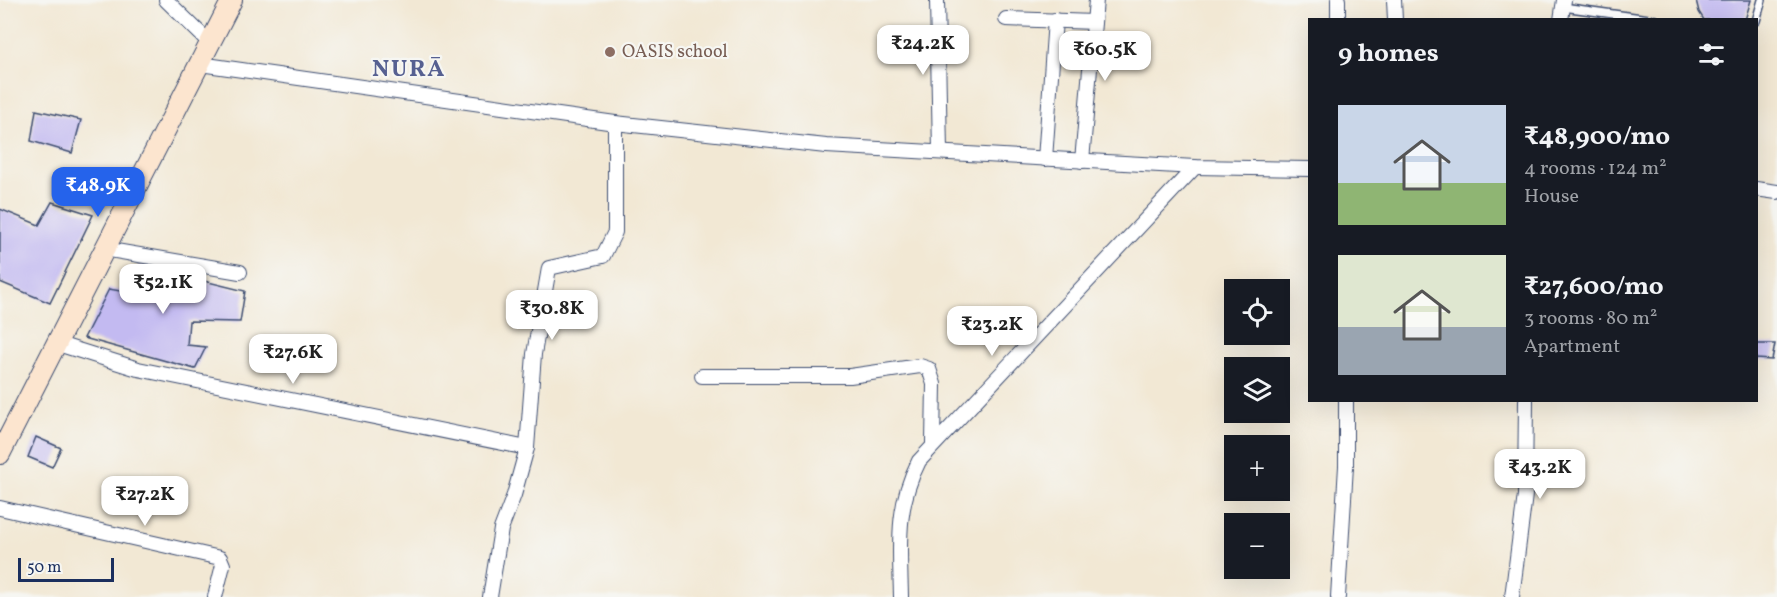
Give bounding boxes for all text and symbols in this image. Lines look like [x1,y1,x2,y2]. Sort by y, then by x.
pin: ₹24.2K [874,25,972,76]
text: ₹24.2K [891,30,955,58]
pin: ₹60.5K [1056,31,1154,82]
text: ₹60.5K [1073,36,1137,64]
text: 9 homes [1338,36,1439,72]
icon: filters [1695,38,1728,71]
place label: OASIS school [622,40,728,65]
marker: OASIS school [603,45,617,59]
district label: NURĀ [372,53,446,87]
text: ₹48,900/mo [1524,119,1670,155]
icon: home [1386,129,1458,201]
text: 4 rooms · 124 m² [1524,155,1667,183]
pin: ₹48.9K [49,167,147,218]
text: ₹48.9K [66,172,130,200]
text: House [1524,183,1579,211]
pin: ₹52.1K [114,264,212,315]
text: ₹52.1K [133,269,193,297]
text: ₹27,600/mo [1524,269,1664,305]
map controls [1224,279,1290,579]
button: locate [1224,279,1290,345]
icon: home [1386,279,1458,351]
pin: ₹30.8K [503,290,601,341]
text: ₹30.8K [520,295,584,323]
text: 3 rooms · 80 m² [1524,305,1657,333]
pin: ₹23.2K [943,306,1041,357]
text: ₹23.2K [961,311,1023,339]
text: Apartment [1524,333,1620,361]
pin: ₹27.6K [244,334,342,385]
text: ₹27.6K [263,339,323,367]
button: layers [1224,357,1290,423]
button: + [1224,435,1290,501]
pin: ₹43.2K [1491,449,1589,500]
text: ₹43.2K [1508,454,1572,482]
pin: ₹27.2K [96,476,194,527]
text: ₹27.2K [115,481,175,509]
button: − [1224,513,1290,579]
scale bar [18,555,114,582]
text: 50 m [27,557,61,579]

